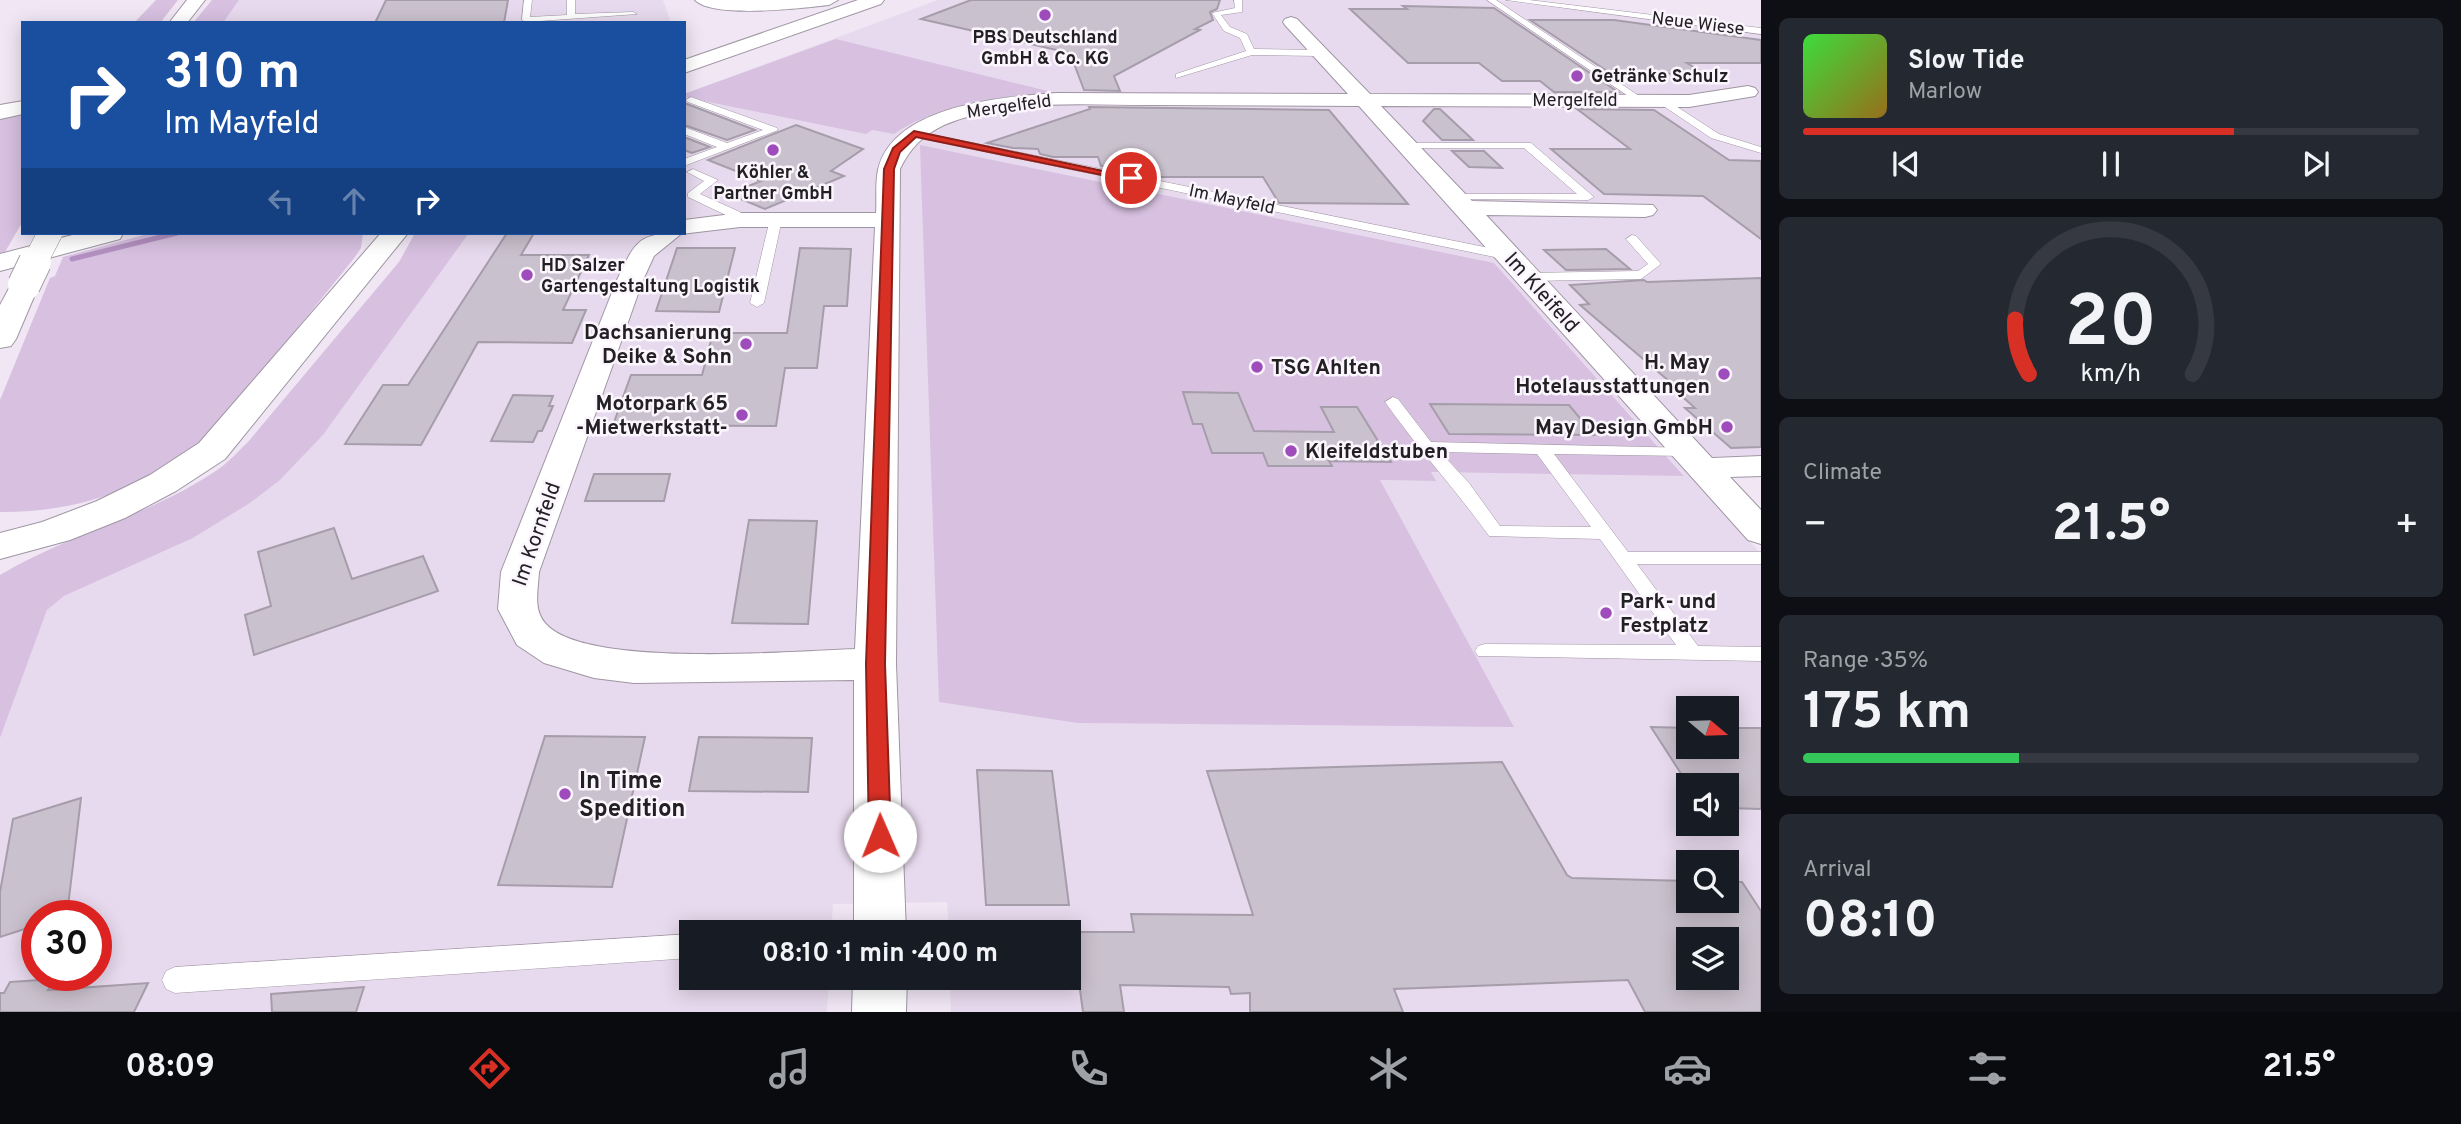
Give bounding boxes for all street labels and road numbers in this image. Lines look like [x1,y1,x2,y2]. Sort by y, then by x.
street label: Neue Wiese [1650,7,1745,42]
street label: Mergelfeld [965,90,1053,125]
street label: Mergelfeld [1532,90,1618,113]
street label: Im Mayfeld [1187,180,1277,221]
street label: Im Kleifeld [1497,247,1584,339]
street label: Im Kornfeld [507,479,568,590]

